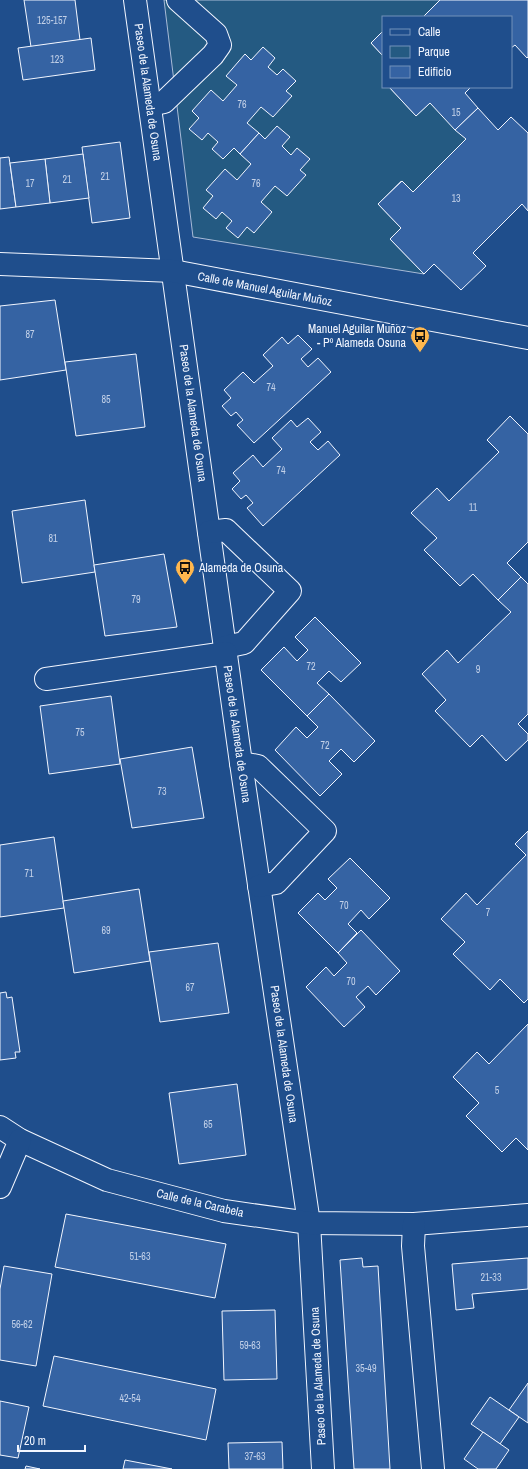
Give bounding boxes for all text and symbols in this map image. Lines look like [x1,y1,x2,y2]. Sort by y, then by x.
house number: 125-157 [37,14,67,27]
legend [382,16,512,88]
street label: Paseo de la Alameda de Osuna [130,22,166,162]
text: Calle [418,24,440,40]
text: Parque [418,44,450,60]
house number: 123 [50,53,64,66]
text: Edificio [418,64,451,80]
house number: 76 [237,98,247,111]
house number: 15 [451,106,461,119]
house number: 21 [100,170,110,183]
house number: 21 [62,173,72,186]
house number: 17 [25,177,35,190]
house number: 76 [251,177,261,190]
house number: 13 [451,192,461,205]
street label: Calle de Manuel Aguilar Muñoz [196,268,334,310]
place label: Manuel Aguilar Muñoz - Pº Alameda Osuna [308,321,407,351]
bus stop icon: Manuel Aguilar Muñoz - Pº Alameda Osuna [409,325,431,353]
house number: 87 [25,328,35,341]
street label: Paseo de la Alameda de Osuna [175,343,211,483]
house number: 74 [266,381,276,394]
house number: 85 [101,393,111,406]
house number: 74 [276,464,286,477]
house number: 11 [469,501,478,514]
house number: 81 [48,532,58,545]
bus stop icon: Alameda de Osuna [174,557,196,585]
place label: Alameda de Osuna [198,560,284,576]
house number: 79 [131,593,141,606]
house number: 72 [306,660,316,673]
house number: 9 [476,663,481,676]
street label: Paseo de la Alameda de Osuna [219,664,255,804]
house number: 75 [75,726,85,739]
house number: 72 [320,739,330,752]
house number: 73 [157,785,167,798]
house number: 71 [24,867,34,880]
house number: 70 [339,899,349,912]
house number: 7 [486,906,491,919]
house number: 69 [101,924,111,937]
house number: 70 [346,975,356,988]
house number: 67 [185,981,195,994]
street label: Paseo de la Alameda de Osuna [266,984,302,1124]
house number: 5 [495,1084,500,1097]
house number: 65 [203,1118,213,1131]
street label: Calle de la Carabela [155,1185,246,1221]
house number: 51-63 [130,1250,151,1263]
house number: 21-33 [481,1271,502,1284]
street label: Paseo de la Alameda de Osuna [306,1306,330,1446]
house number: 56-62 [12,1318,33,1331]
house number: 59-63 [240,1339,261,1352]
house number: 35-49 [356,1362,377,1375]
house number: 42-54 [120,1392,141,1405]
scale bar [18,1427,85,1453]
text: 20 m [24,1433,46,1449]
house number: 37-63 [245,1450,266,1463]

